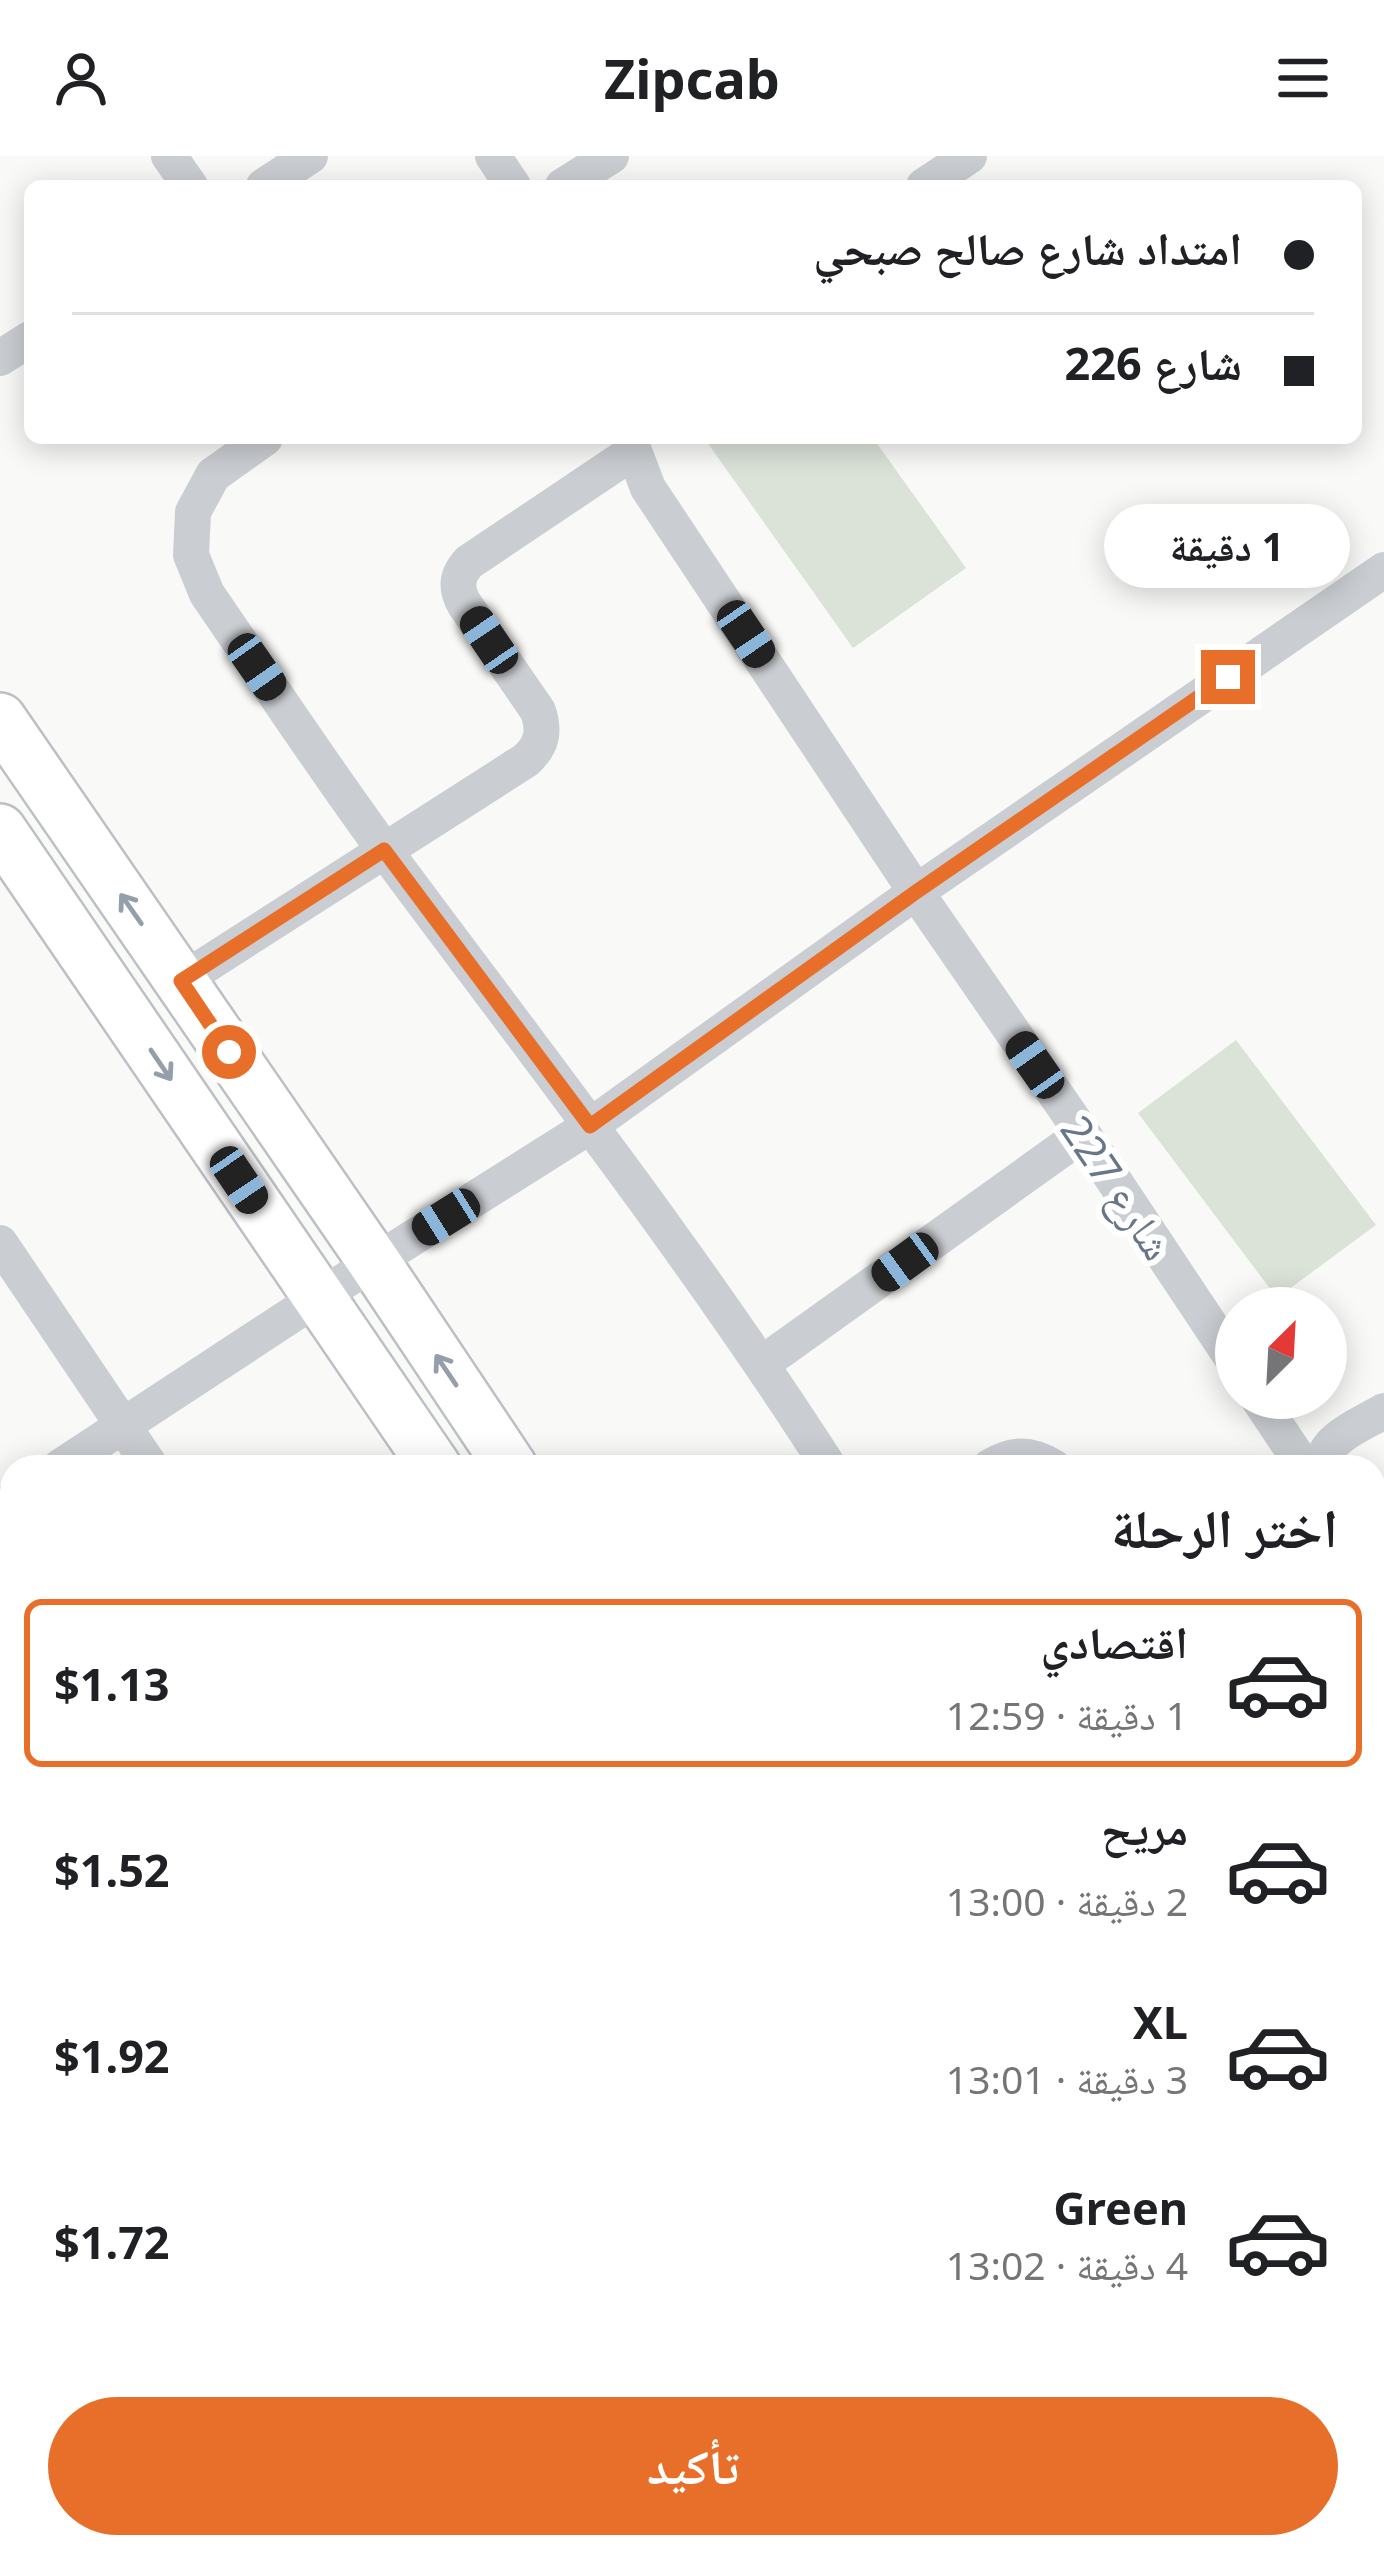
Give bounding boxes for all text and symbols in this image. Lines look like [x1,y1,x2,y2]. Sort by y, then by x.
text: Zipcab [604,41,780,115]
icon: person [48,45,114,111]
icon: menu [1270,45,1336,111]
text: امتداد شارع صالح صبحي [813,217,1242,278]
text: شارع 226 [1064,332,1242,393]
callout: 1 دقيقة [1105,503,1351,587]
text: 1 دقيقة [1170,519,1284,572]
car [711,594,781,674]
car [454,600,524,680]
car [222,627,292,707]
route end [1201,650,1255,704]
one-way arrow [119,893,144,926]
route start [202,1025,256,1079]
car [1000,1025,1070,1105]
one-way arrow [148,1048,173,1081]
street label: شارع 227 [1049,1104,1187,1270]
car [204,1140,274,1220]
car [406,1183,486,1251]
car [865,1226,945,1298]
north arrow [1215,1287,1347,1419]
map controls [1215,1287,1347,1419]
one-way arrow [433,1353,458,1387]
text: اختر الرحلة [1111,1490,1338,1564]
text: اقتصادي [1041,1611,1188,1672]
icon: car [1224,1629,1332,1737]
text: $1.13 [54,1653,170,1714]
text: 1 دقيقة · 12:59 [946,1688,1188,1741]
text: مريح [1101,1797,1188,1858]
icon: car [1224,1815,1332,1923]
text: $1.52 [54,1839,170,1900]
text: 2 دقيقة · 13:00 [946,1874,1188,1927]
text: XL [1133,1991,1188,2052]
icon: car [1224,2001,1332,2109]
text: $1.92 [54,2025,170,2086]
text: 3 دقيقة · 13:01 [946,2052,1188,2105]
text: Green [1053,2177,1188,2238]
icon: car [1224,2187,1332,2295]
text: $1.72 [54,2211,170,2272]
text: 4 دقيقة · 13:02 [946,2238,1188,2291]
button: تأكيد [48,2397,1338,2535]

